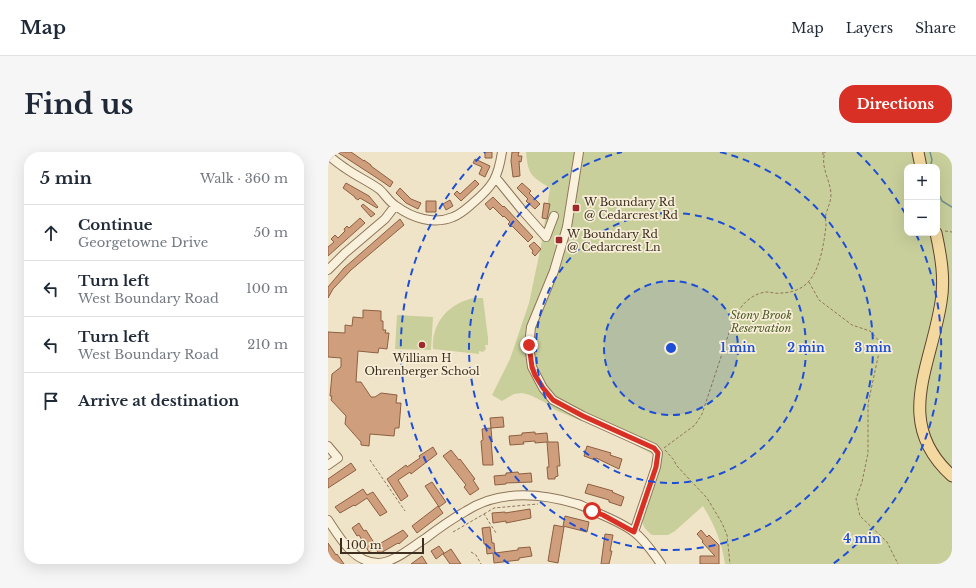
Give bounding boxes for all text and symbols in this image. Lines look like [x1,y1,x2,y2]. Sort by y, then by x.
text: Map [20,16,66,39]
text: Map [791,19,824,37]
text: Layers [846,19,893,37]
text: Share [915,19,956,37]
button: Directions [839,85,952,123]
text: Find us [24,87,134,122]
map controls [904,164,940,236]
button: + [904,164,940,200]
text: 5 min [40,168,92,189]
text: Walk · 360 m [200,170,288,187]
place label: W Boundary Rd @ Cedarcrest Rd [583,195,678,222]
button: − [904,200,940,236]
marker: W Boundary Rd @ Cedarcrest Rd [571,203,581,213]
text: Continue [78,215,153,234]
icon: ahead [40,222,62,244]
text: 50 m [254,224,288,241]
place label: W Boundary Rd @ Cedarcrest Ln [566,227,661,254]
text: Georgetowne Drive [78,234,208,251]
marker: W Boundary Rd @ Cedarcrest Ln [554,235,564,245]
text: Turn left [78,271,149,290]
icon: left [40,278,62,300]
text: 100 m [246,280,288,297]
text: West Boundary Road [78,290,219,307]
park label: Stony Brook Reservation [730,308,792,335]
text: Turn left [78,327,149,346]
icon: left [40,334,62,356]
text: 210 m [247,336,288,353]
route end [520,336,538,354]
marker: William H Ohrenberger School [417,340,427,350]
text: 1 min [721,340,756,355]
text: 2 min [787,340,825,355]
text: 3 min [854,340,892,355]
centre of rings [664,341,678,355]
text: West Boundary Road [78,346,219,363]
place label: William H Ohrenberger School [364,351,480,378]
icon: arrive [40,390,62,412]
text: Arrive at destination [78,391,239,410]
route start [583,502,601,520]
text: 4 min [843,531,881,546]
scale bar [340,536,424,555]
text: 100 m [346,538,382,552]

